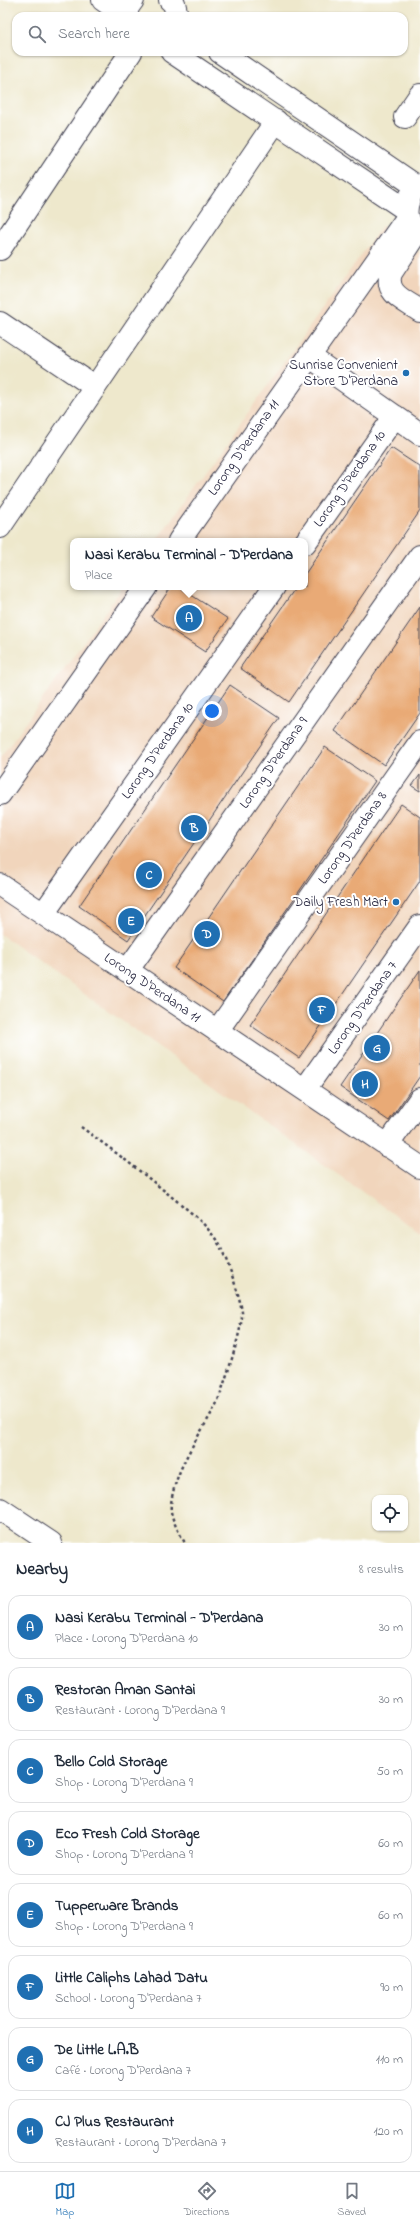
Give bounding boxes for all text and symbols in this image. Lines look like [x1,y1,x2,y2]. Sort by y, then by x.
search box [12,12,408,56]
icon: search [26,23,48,45]
text: Search here [58,23,130,45]
place label: Sunrise Convenient Store D'Perdana [289,355,398,392]
marker: Sunrise Convenient Store D'Perdana [401,368,411,378]
street label: Lorong D'Perdana 11 [203,395,286,501]
street label: Lorong D'Perdana 10 [309,426,392,532]
popup [70,538,308,590]
text: Nasi Kerabu Terminal - D'Perdana [85,544,293,566]
text: Place [85,566,112,585]
pin: A [176,603,202,633]
street label: Lorong D'Perdana 10 [117,698,200,804]
your location [202,701,222,721]
street label: Lorong D'Perdana 9 [234,712,315,814]
street label: Lorong D'Perdana 8 [313,787,394,889]
pin: B [181,813,207,843]
pin: C [136,860,162,890]
place label: Daily Fresh Mart [292,892,388,914]
marker: Daily Fresh Mart [391,897,401,907]
pin: E [118,906,144,936]
pin: D [194,919,220,949]
street label: Lorong D'Perdana 11 [99,948,205,1029]
street label: Lorong D'Perdana 7 [323,957,404,1059]
pin: F [309,995,335,1025]
pin: G [364,1033,390,1063]
pin: H [352,1069,378,1099]
map controls [372,1495,408,1531]
button: locate [372,1495,408,1531]
text: Nearby [16,1557,68,1582]
text: 8 results [359,1560,404,1579]
text: Nasi Kerabu Terminal - D'Perdana [55,1607,263,1629]
text: A [26,1618,34,1637]
text: 30 m [379,1618,403,1637]
text: Place · Lorong D'Perdana 10 [55,1629,198,1648]
text: Restoran Aman Santai [55,1679,195,1701]
text: B [26,1690,34,1709]
text: 30 m [379,1690,403,1709]
text: Restaurant · Lorong D'Perdana 9 [55,1701,225,1720]
text: Bello Cold Storage [55,1751,167,1773]
text: C [26,1762,34,1781]
text: 50 m [377,1762,403,1781]
text: Shop · Lorong D'Perdana 9 [55,1773,193,1792]
text: Eco Fresh Cold Storage [55,1823,200,1845]
text: D [25,1834,35,1853]
text: 60 m [378,1834,403,1853]
text: Shop · Lorong D'Perdana 9 [55,1845,193,1864]
text: Tupperware Brands [55,1895,178,1917]
text: E [26,1906,34,1925]
text: 60 m [378,1906,403,1925]
text: Shop · Lorong D'Perdana 9 [55,1917,193,1936]
text: Little Caliphs Lahad Datu [55,1967,208,1989]
text: F [26,1978,34,1997]
text: 90 m [380,1978,403,1997]
text: School · Lorong D'Perdana 7 [55,1989,202,2008]
text: De Little L.A.B [55,2039,139,2061]
text: G [26,2050,34,2069]
text: 110 m [376,2050,403,2069]
text: Café · Lorong D'Perdana 7 [55,2061,191,2080]
text: CJ Plus Restaurant [55,2111,174,2133]
text: H [26,2122,34,2141]
text: 120 m [373,2122,403,2141]
text: Restaurant · Lorong D'Perdana 7 [55,2133,226,2152]
tab: Map [54,2180,76,2220]
tab: Directions [184,2180,229,2220]
tab: Saved [337,2180,366,2220]

